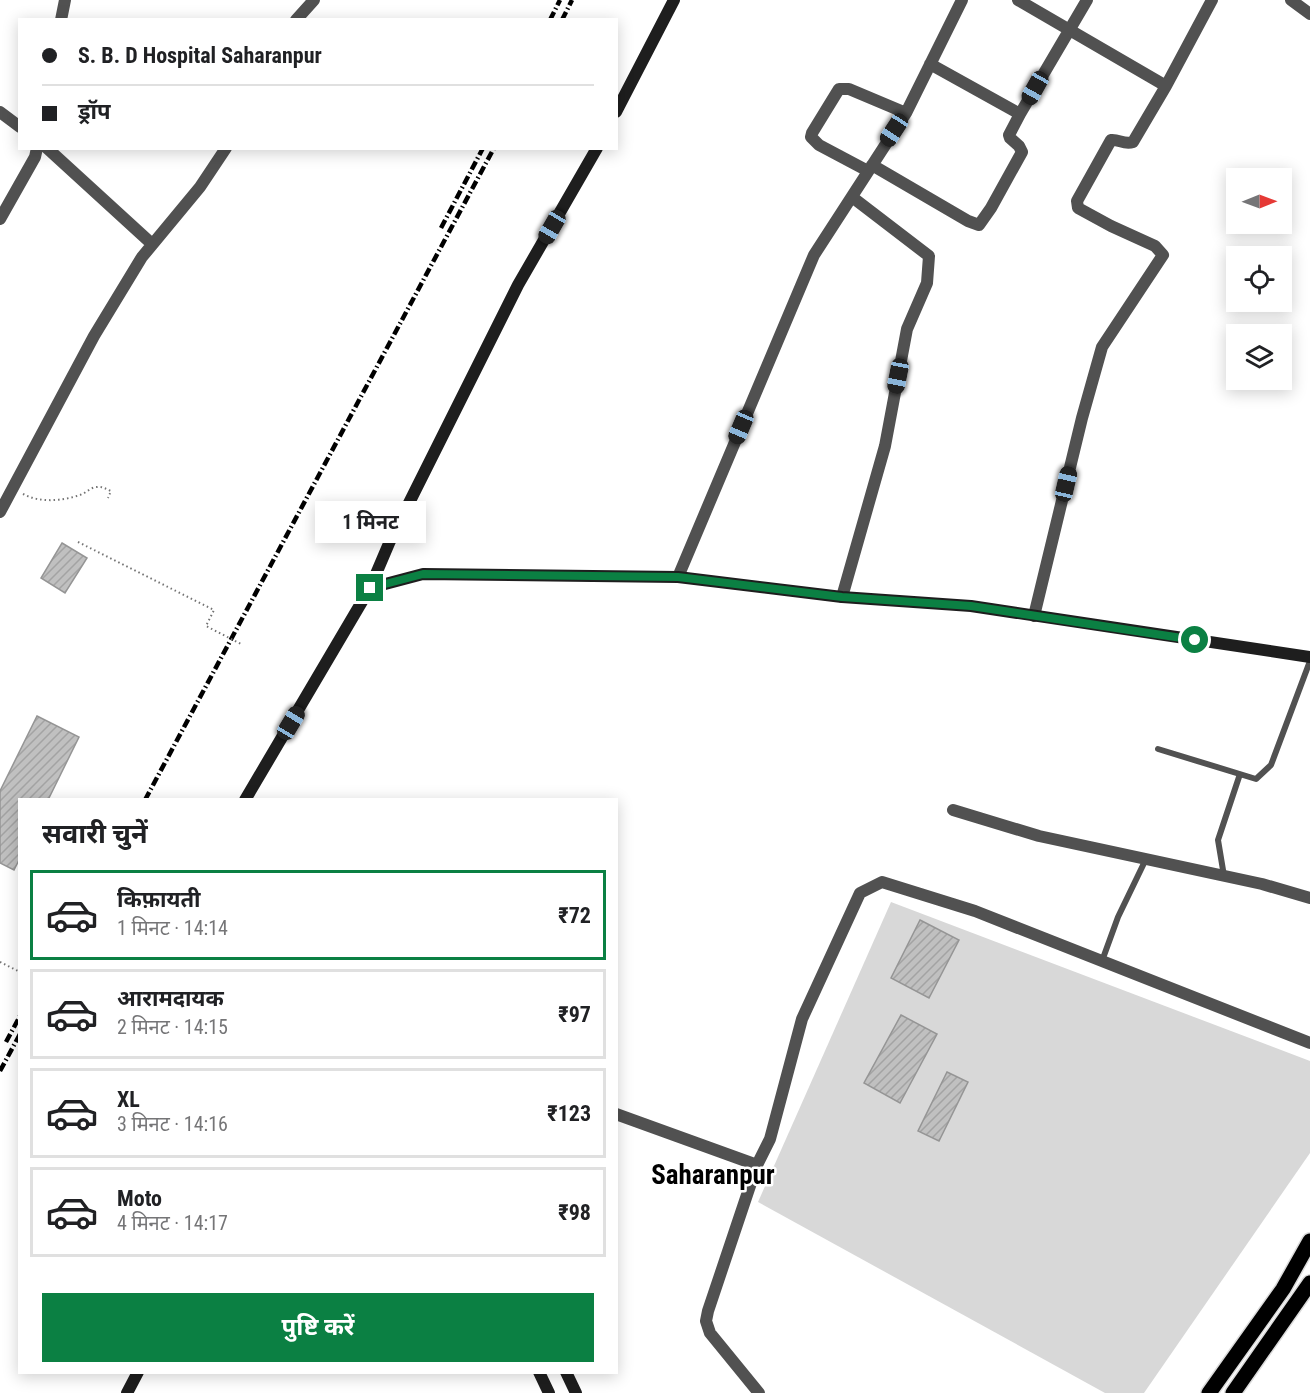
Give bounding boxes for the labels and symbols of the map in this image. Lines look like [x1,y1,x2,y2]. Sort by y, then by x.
car [1018,68,1052,108]
car [877,110,911,150]
north arrow [1226,168,1292,234]
car [535,207,569,247]
car [886,357,910,395]
car [726,407,756,447]
car [1053,464,1079,504]
callout: 1 मिनट [314,501,425,543]
route end [356,574,383,601]
route start [1181,626,1208,653]
car [274,703,308,743]
district label: Saharanpur [651,1159,775,1191]

